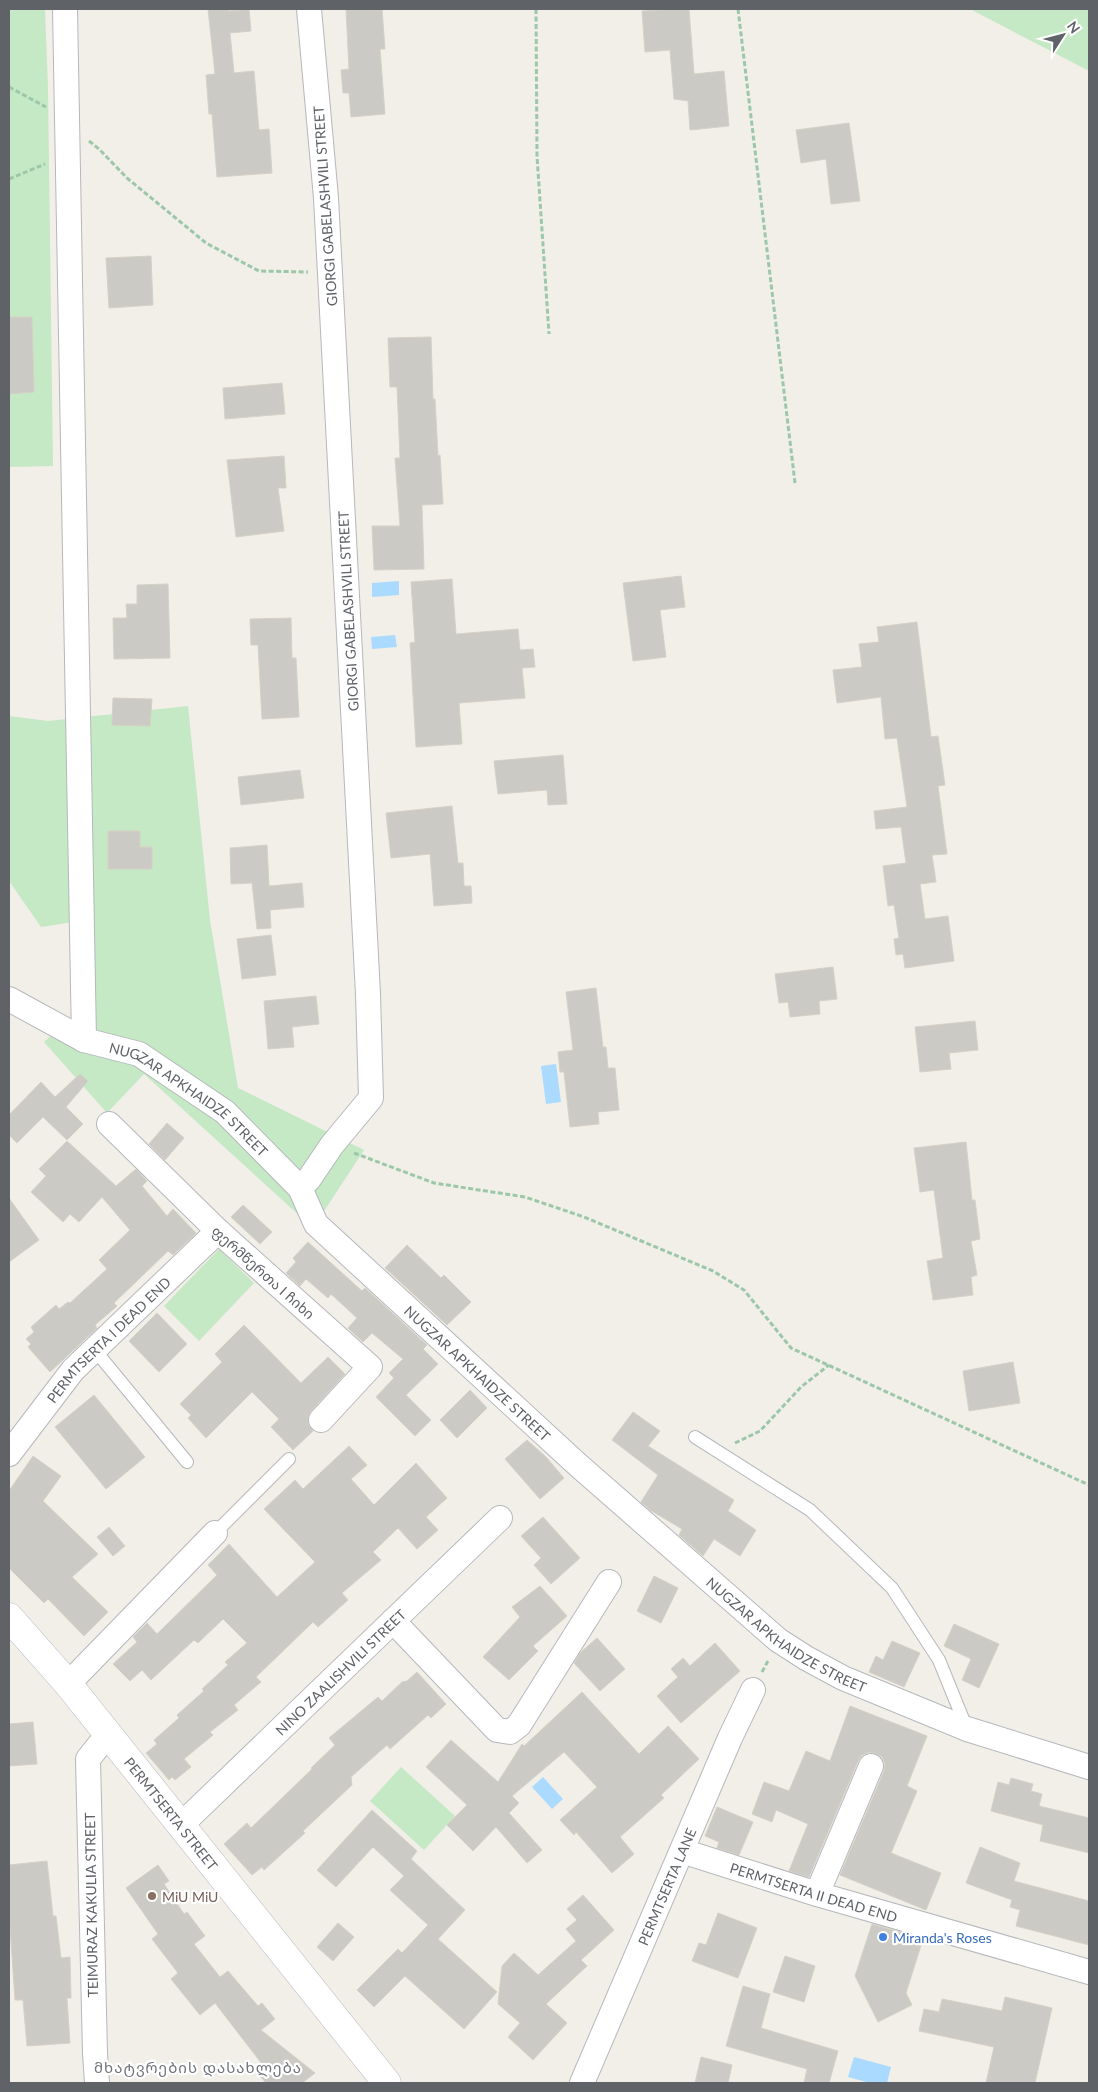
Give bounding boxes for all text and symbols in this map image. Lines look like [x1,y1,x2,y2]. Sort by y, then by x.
north arrow [1038,10,1088,60]
text: N [1064,18,1084,36]
street label: GIORGI GABELASHVILI STREET [309,105,340,307]
street label: GIORGI GABELASHVILI STREET [334,510,362,712]
street label: NUGZAR APKHAIDZE STREET [108,1038,272,1160]
street label: ფერმწერთა I ჩიხი [208,1222,318,1322]
street label: PERMTSERTA I DEAD END [43,1273,174,1406]
street label: NUGZAR APKHAIDZE STREET [401,1302,555,1445]
street label: NUGZAR APKHAIDZE STREET [703,1573,870,1696]
street label: NINO ZAALISHVILI STREET [272,1605,409,1738]
street label: PERMTSERTA STREET [121,1754,222,1874]
street label: TEIMURAZ KAKULIA STREET [81,1812,101,1998]
street label: PERMTSERTA LANE [634,1825,699,1948]
street label: PERMTSERTA II DEAD END [728,1858,899,1925]
place label: MiU MiU [162,1888,218,1905]
marker: MiU MiU [146,1890,158,1902]
place label: Miranda's Roses [893,1929,992,1946]
marker: Miranda's Roses [877,1931,889,1943]
district label: მხატვრების დასახლება [94,2058,302,2077]

